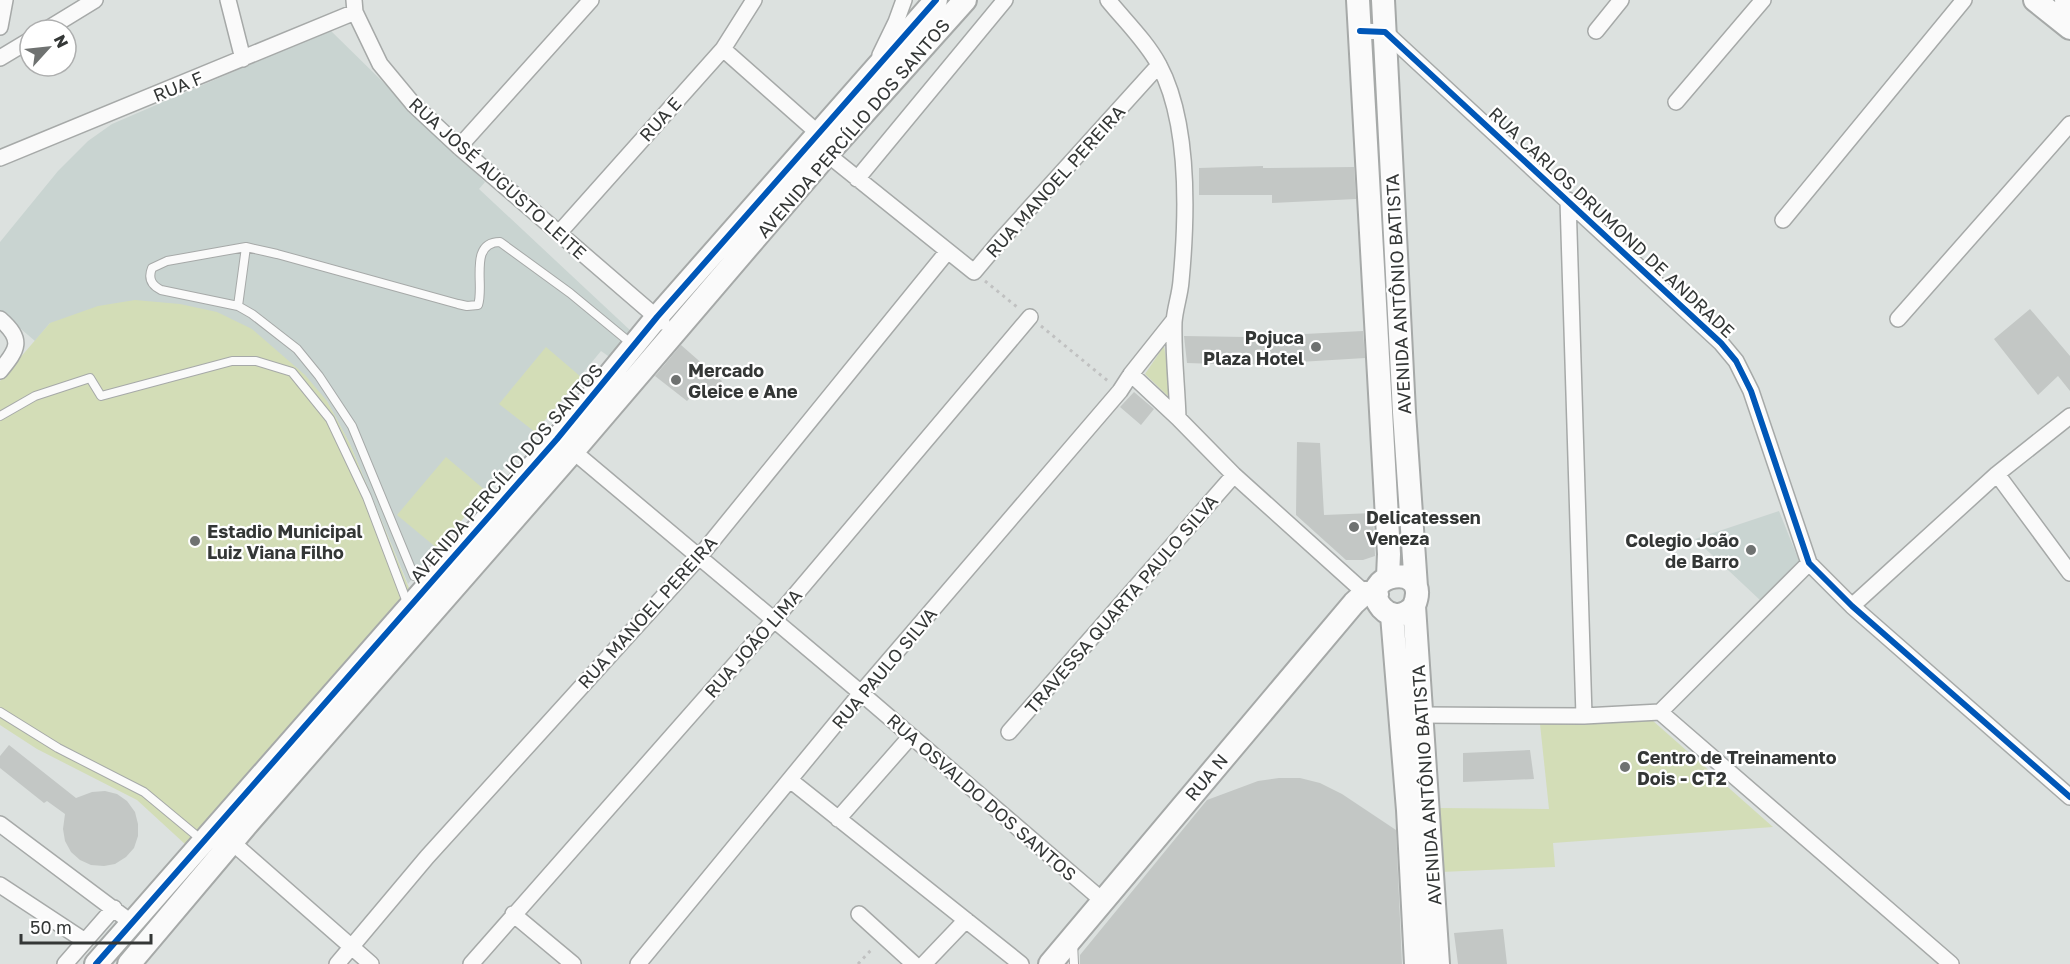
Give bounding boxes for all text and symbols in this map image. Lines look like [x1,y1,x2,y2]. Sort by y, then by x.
street label: AVENIDA PERCÍLIO DOS SANTOS [752,14,954,242]
north arrow [18,18,78,78]
text: N [50,31,73,51]
street label: RUA F [150,66,206,106]
street label: RUA E [634,92,686,146]
street label: RUA JOSÉ AUGUSTO LEITE [405,93,591,263]
street label: RUA MANOEL PEREIRA [981,100,1129,262]
street label: RUA CARLOS DRUMOND DE ANDRADE [1485,102,1739,342]
street label: AVENIDA ANTÔNIO BATISTA [1381,173,1415,415]
place label: Pojuca Plaza Hotel [1203,326,1304,369]
marker: Pojuca Plaza Hotel [1309,340,1323,354]
street label: AVENIDA PERCÍLIO DOS SANTOS [405,359,607,587]
place label: Mercado Gleice e Ane [688,359,798,402]
marker: Mercado Gleice e Ane [669,373,683,387]
street label: TRAVESSA QUARTA PAULO SILVA [1020,490,1222,718]
place label: Delicatessen Veneza [1366,506,1481,549]
place label: Estadio Municipal Luiz Viana Filho [207,520,363,563]
marker: Delicatessen Veneza [1347,520,1361,534]
place label: Colegio João de Barro [1625,529,1739,572]
street label: RUA MANOEL PEREIRA [573,531,721,693]
marker: Estadio Municipal Luiz Viana Filho [188,534,202,548]
marker: Colegio João de Barro [1744,543,1758,557]
street label: RUA JOÃO LIMA [700,584,806,702]
street label: RUA PAULO SILVA [827,603,941,733]
street label: AVENIDA ANTÔNIO BATISTA [1407,664,1445,906]
street label: RUA OSVALDO DOS SANTOS [883,709,1081,885]
place label: Centro de Treinamento Dois - CT2 [1637,746,1837,789]
street label: RUA N [1180,749,1232,805]
marker: Centro de Treinamento Dois - CT2 [1618,760,1632,774]
scale bar [21,907,152,945]
text: 50 m [30,916,72,938]

